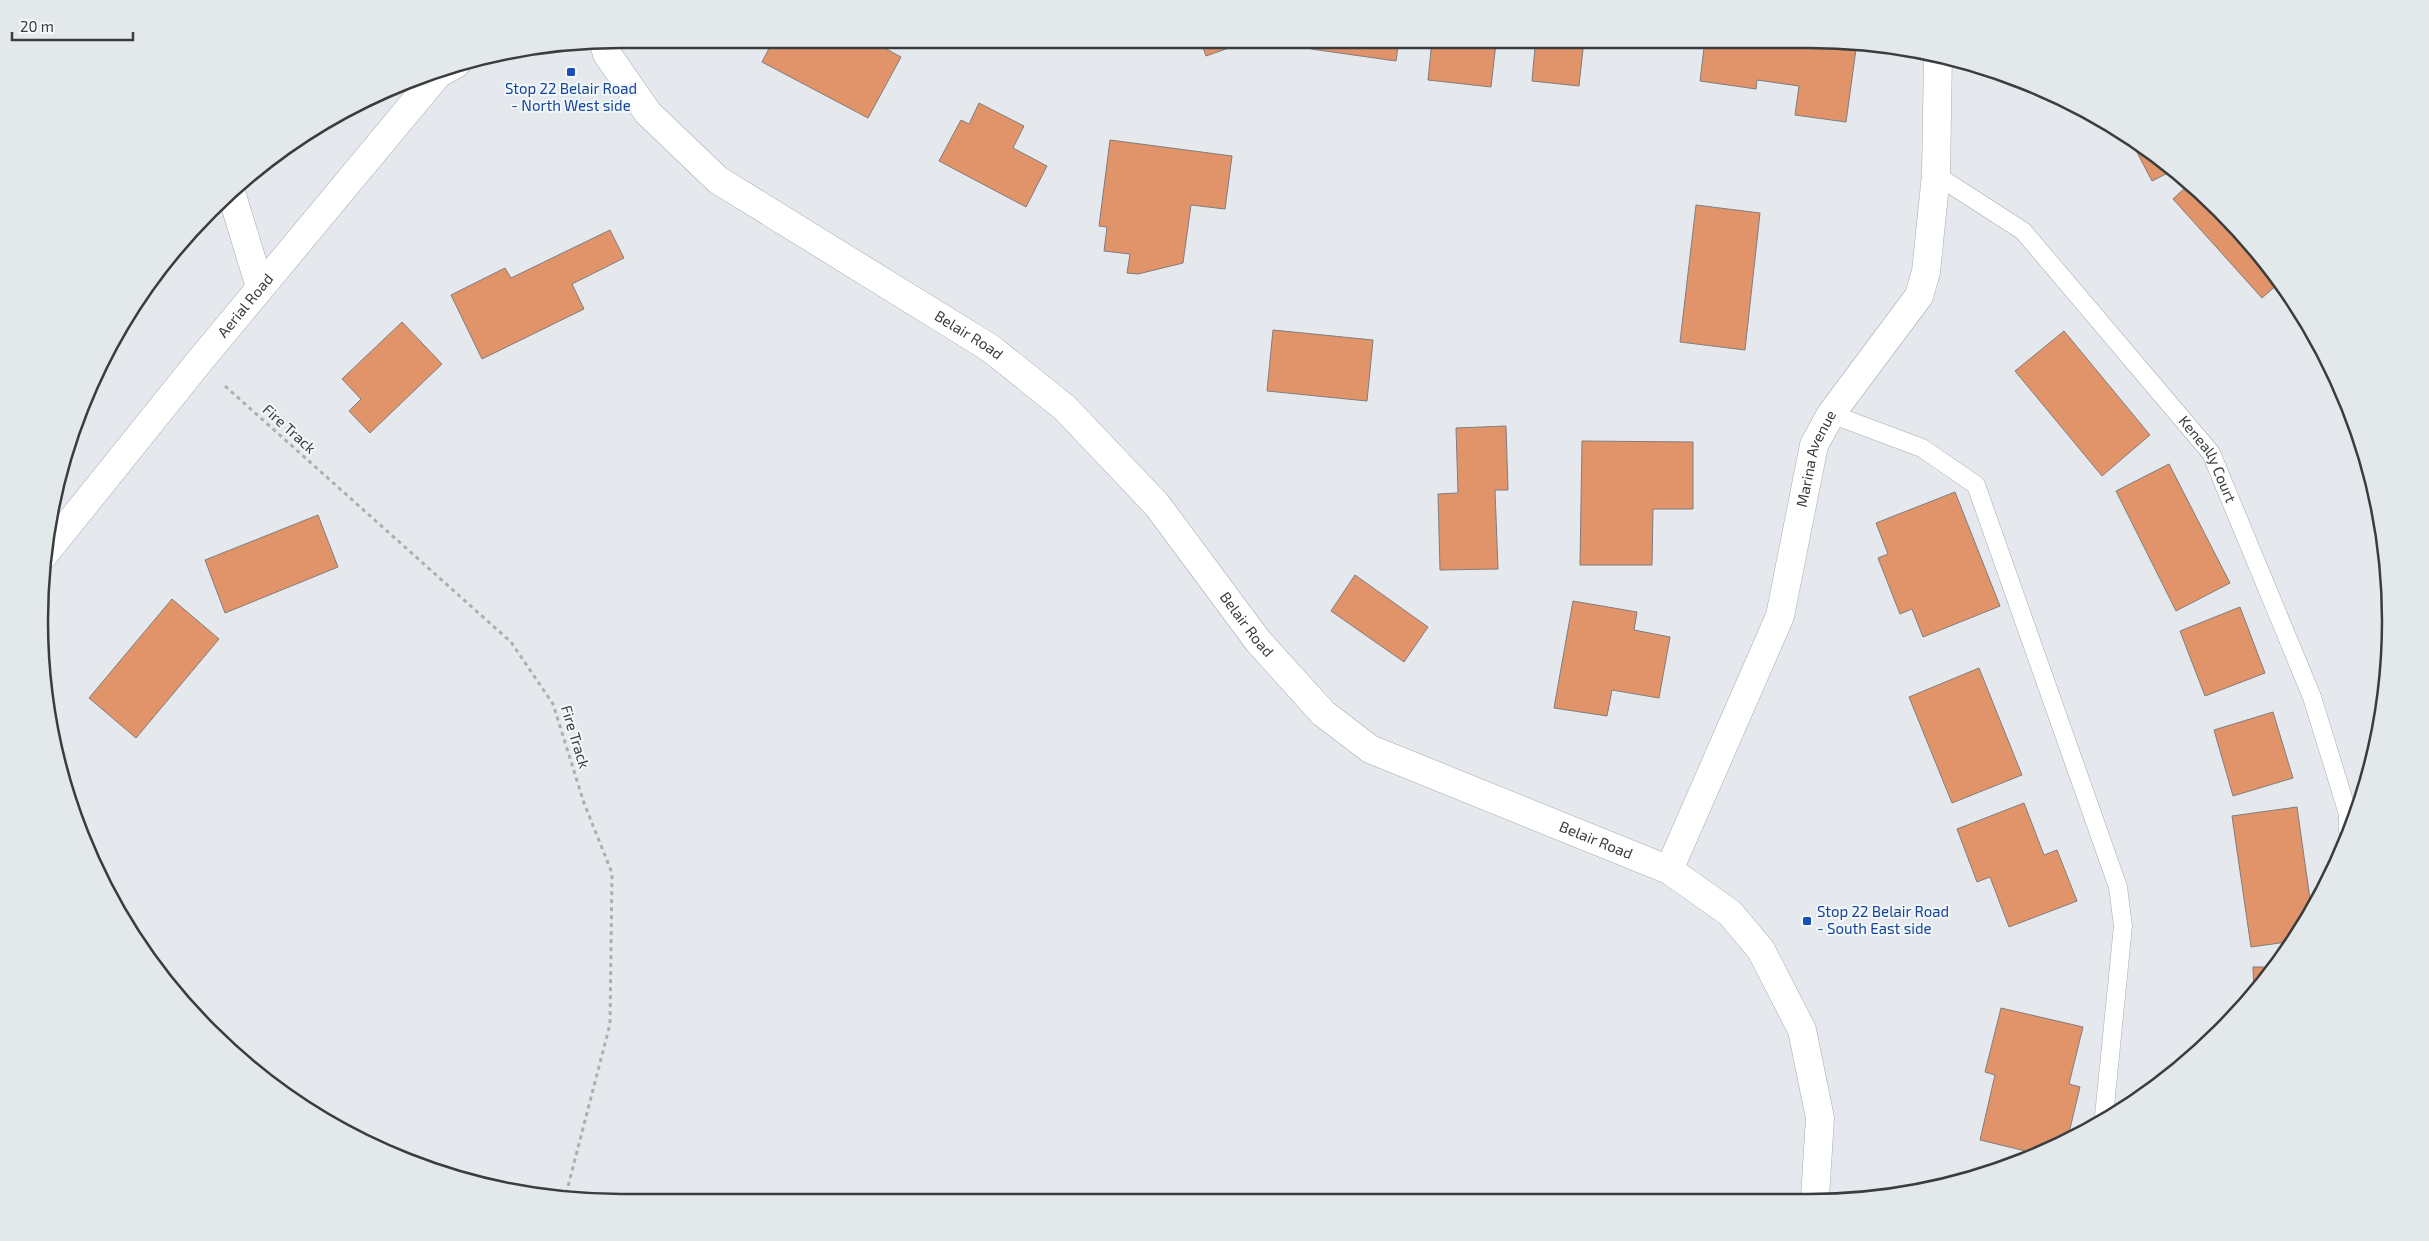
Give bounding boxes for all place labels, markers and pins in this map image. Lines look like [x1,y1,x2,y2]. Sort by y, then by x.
marker: Stop 22 Belair Road - North West side [565,66,577,78]
place label: Stop 22 Belair Road - North West side [505,79,637,114]
place label: Stop 22 Belair Road - South East side [1817,902,1949,937]
marker: Stop 22 Belair Road - South East side [1801,915,1813,927]

